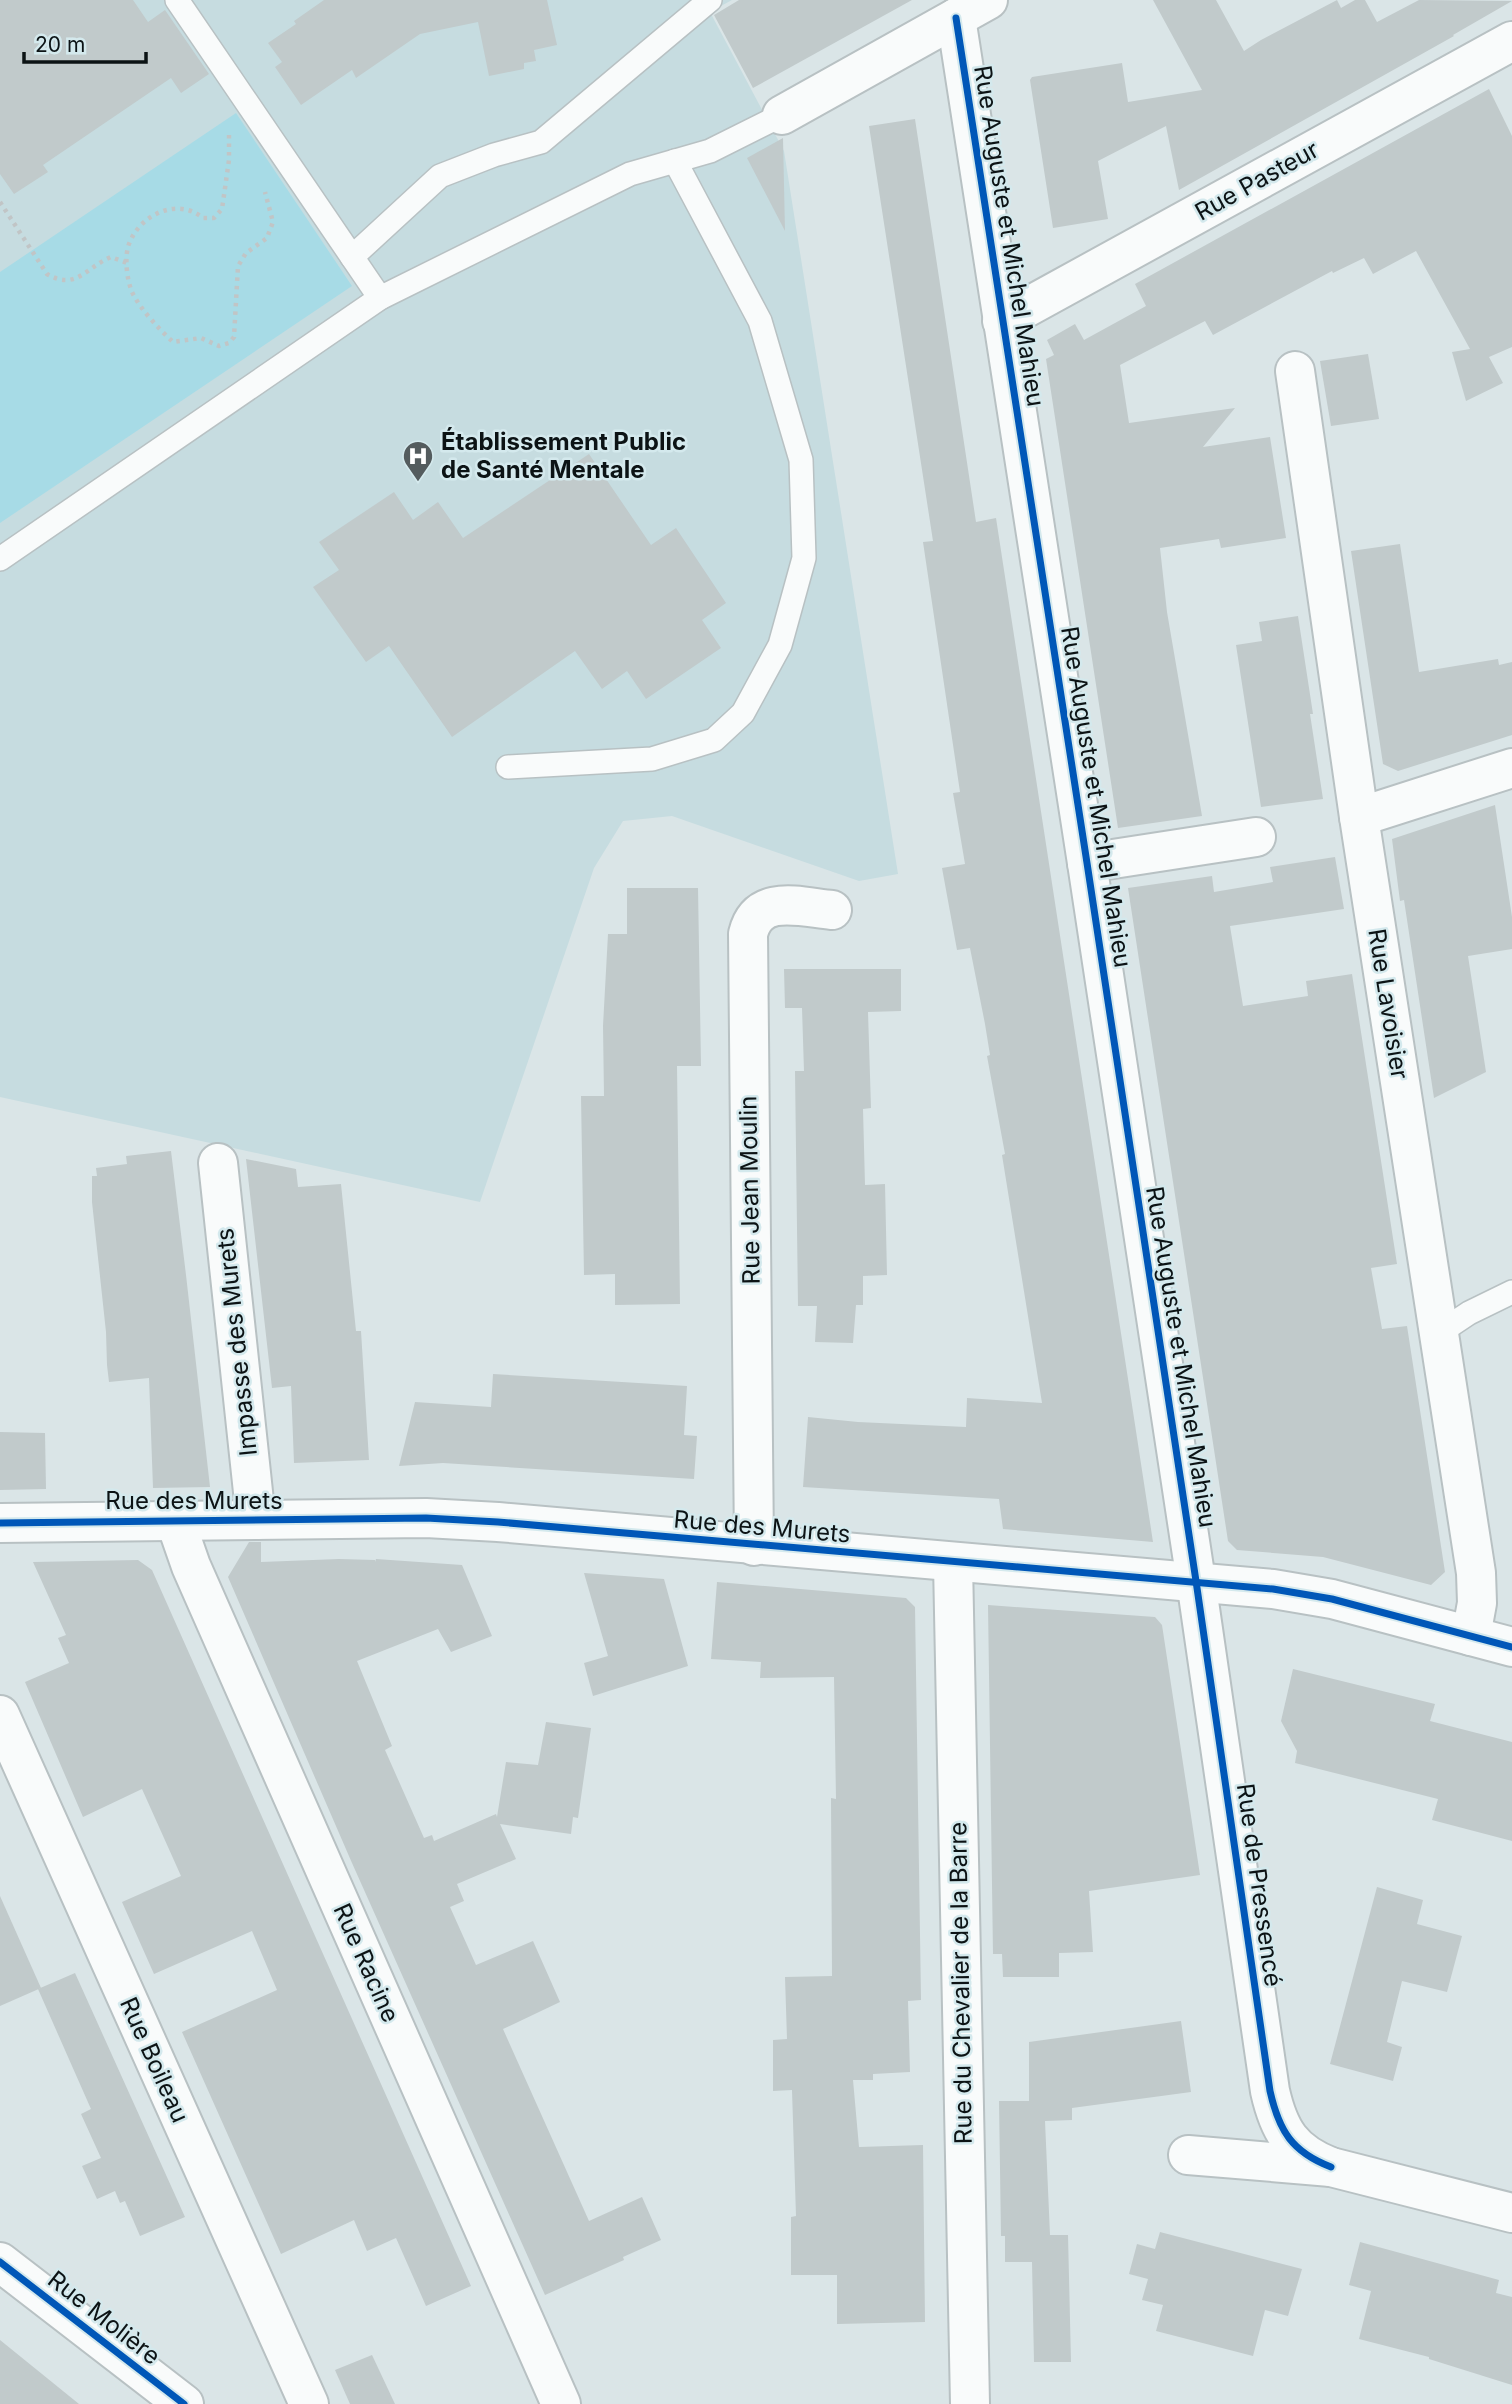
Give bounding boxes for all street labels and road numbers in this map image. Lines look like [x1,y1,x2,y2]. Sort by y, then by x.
street label: Rue Auguste et Michel Mahieu [968,63,1051,409]
street label: Rue Pasteur [1190,135,1324,226]
street label: Rue Auguste et Michel Mahieu [1055,624,1138,970]
street label: Rue Lavoisier [1362,927,1415,1081]
street label: Rue Jean Moulin [733,1095,766,1285]
street label: Rue Auguste et Michel Mahieu [1140,1184,1223,1530]
street label: Impasse des Murets [210,1227,263,1457]
street label: Rue des Murets [105,1486,283,1515]
street label: Rue des Murets [672,1504,852,1549]
street label: Rue de Pressencé [1231,1781,1288,1988]
street label: Rue du Chevalier de la Barre [943,1822,978,2144]
street label: Rue Racine [327,1899,406,2027]
street label: Rue Boileau [114,1993,195,2127]
street label: Rue Molière [42,2265,166,2370]

